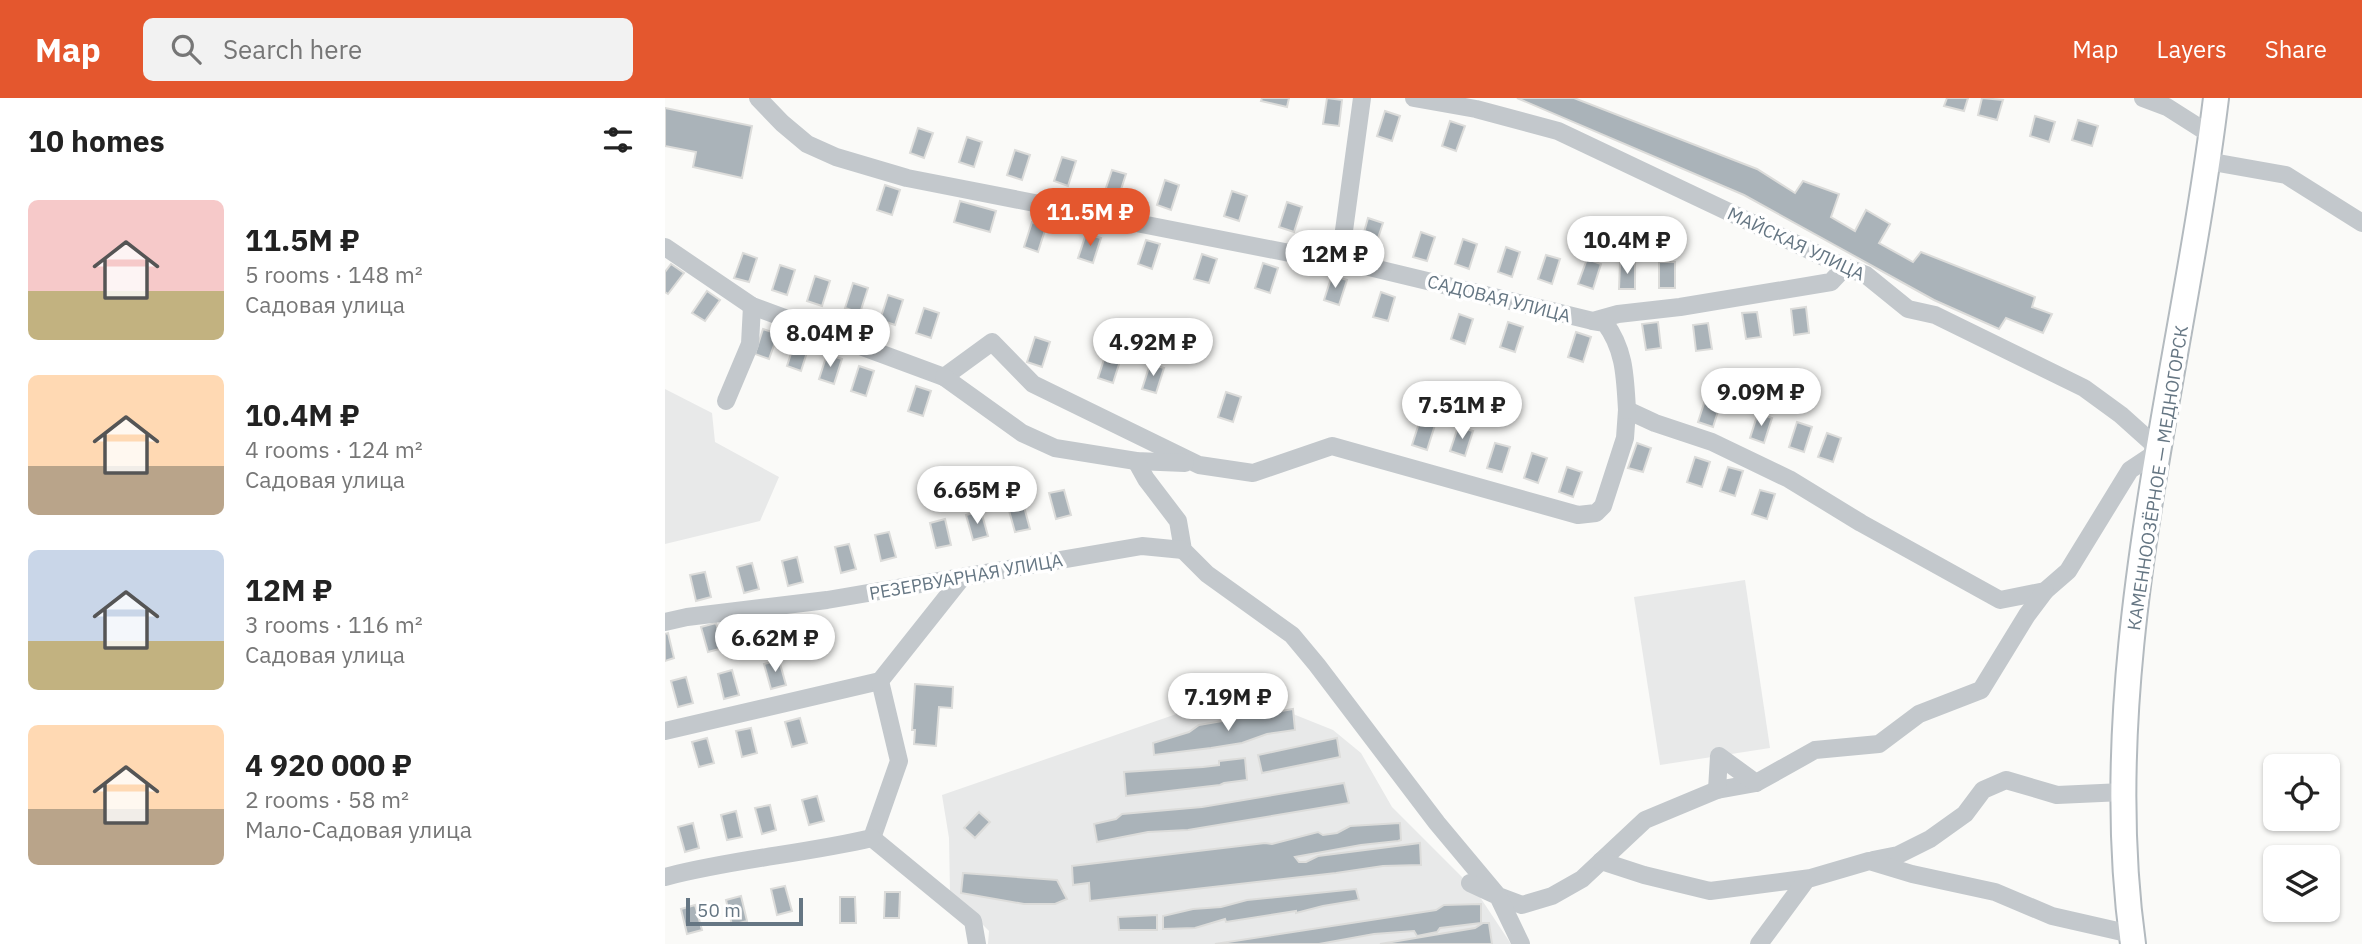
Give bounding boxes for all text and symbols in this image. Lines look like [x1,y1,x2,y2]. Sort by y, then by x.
search box [143,18,633,81]
text: Map [35,28,101,71]
icon: search [167,30,205,68]
text: Search here [223,32,362,66]
text: Map [2072,33,2119,65]
text: Layers [2157,33,2227,65]
text: Share [2265,33,2327,65]
text: 10 homes [28,121,165,160]
icon: filters [599,121,637,159]
pin: 11.5M ₽ [1025,188,1155,248]
text: 11.5M ₽ [1046,196,1134,226]
street label: МАЙСКАЯ УЛИЦА [1724,202,1869,286]
pin: 10.4M ₽ [1562,216,1692,276]
text: 11.5M ₽ [245,220,360,259]
text: 10.4M ₽ [1583,224,1671,254]
icon: home [84,228,168,312]
pin: 12M ₽ [1286,230,1384,290]
text: 12M ₽ [1301,238,1369,268]
text: 5 rooms · 148 m² [245,259,423,289]
street label: САДОВАЯ УЛИЦА [1425,270,1574,328]
text: Садовая улица [245,289,405,319]
pin: 8.04M ₽ [765,310,895,369]
text: 8.04M ₽ [786,317,874,347]
pin: 4.92M ₽ [1088,318,1218,378]
street label: КАМЕННООЗЁРНОЕ — МЕДНОГОРСК [2122,324,2193,632]
text: 4.92M ₽ [1109,326,1197,356]
pin: 9.09M ₽ [1696,368,1826,428]
text: 9.09M ₽ [1717,376,1805,406]
pin: 7.51M ₽ [1397,382,1527,441]
text: 7.51M ₽ [1418,389,1506,419]
text: 10.4M ₽ [245,395,360,434]
icon: home [84,403,168,487]
text: 4 rooms · 124 m² [245,434,423,464]
text: Садовая улица [245,464,405,494]
pin: 6.65M ₽ [912,466,1042,526]
text: 6.65M ₽ [933,474,1021,504]
street label: РЕЗЕРВУАРНАЯ УЛИЦА [867,548,1065,605]
text: 12M ₽ [245,570,332,609]
icon: home [84,578,168,662]
text: 3 rooms · 116 m² [245,609,423,639]
pin: 6.62M ₽ [710,614,840,674]
text: 6.62M ₽ [731,622,819,652]
text: Садовая улица [245,639,405,669]
pin: 7.19M ₽ [1163,674,1293,733]
text: 7.19M ₽ [1184,681,1272,711]
text: 4 920 000 ₽ [245,745,412,784]
icon: home [84,753,168,837]
map controls [2263,754,2340,922]
button: locate [2263,754,2340,831]
text: 2 rooms · 58 m² [245,784,409,814]
text: Мало-Садовая улица [245,814,472,844]
button: layers [2263,845,2340,922]
scale bar [686,895,803,927]
text: 50 m [697,898,741,922]

